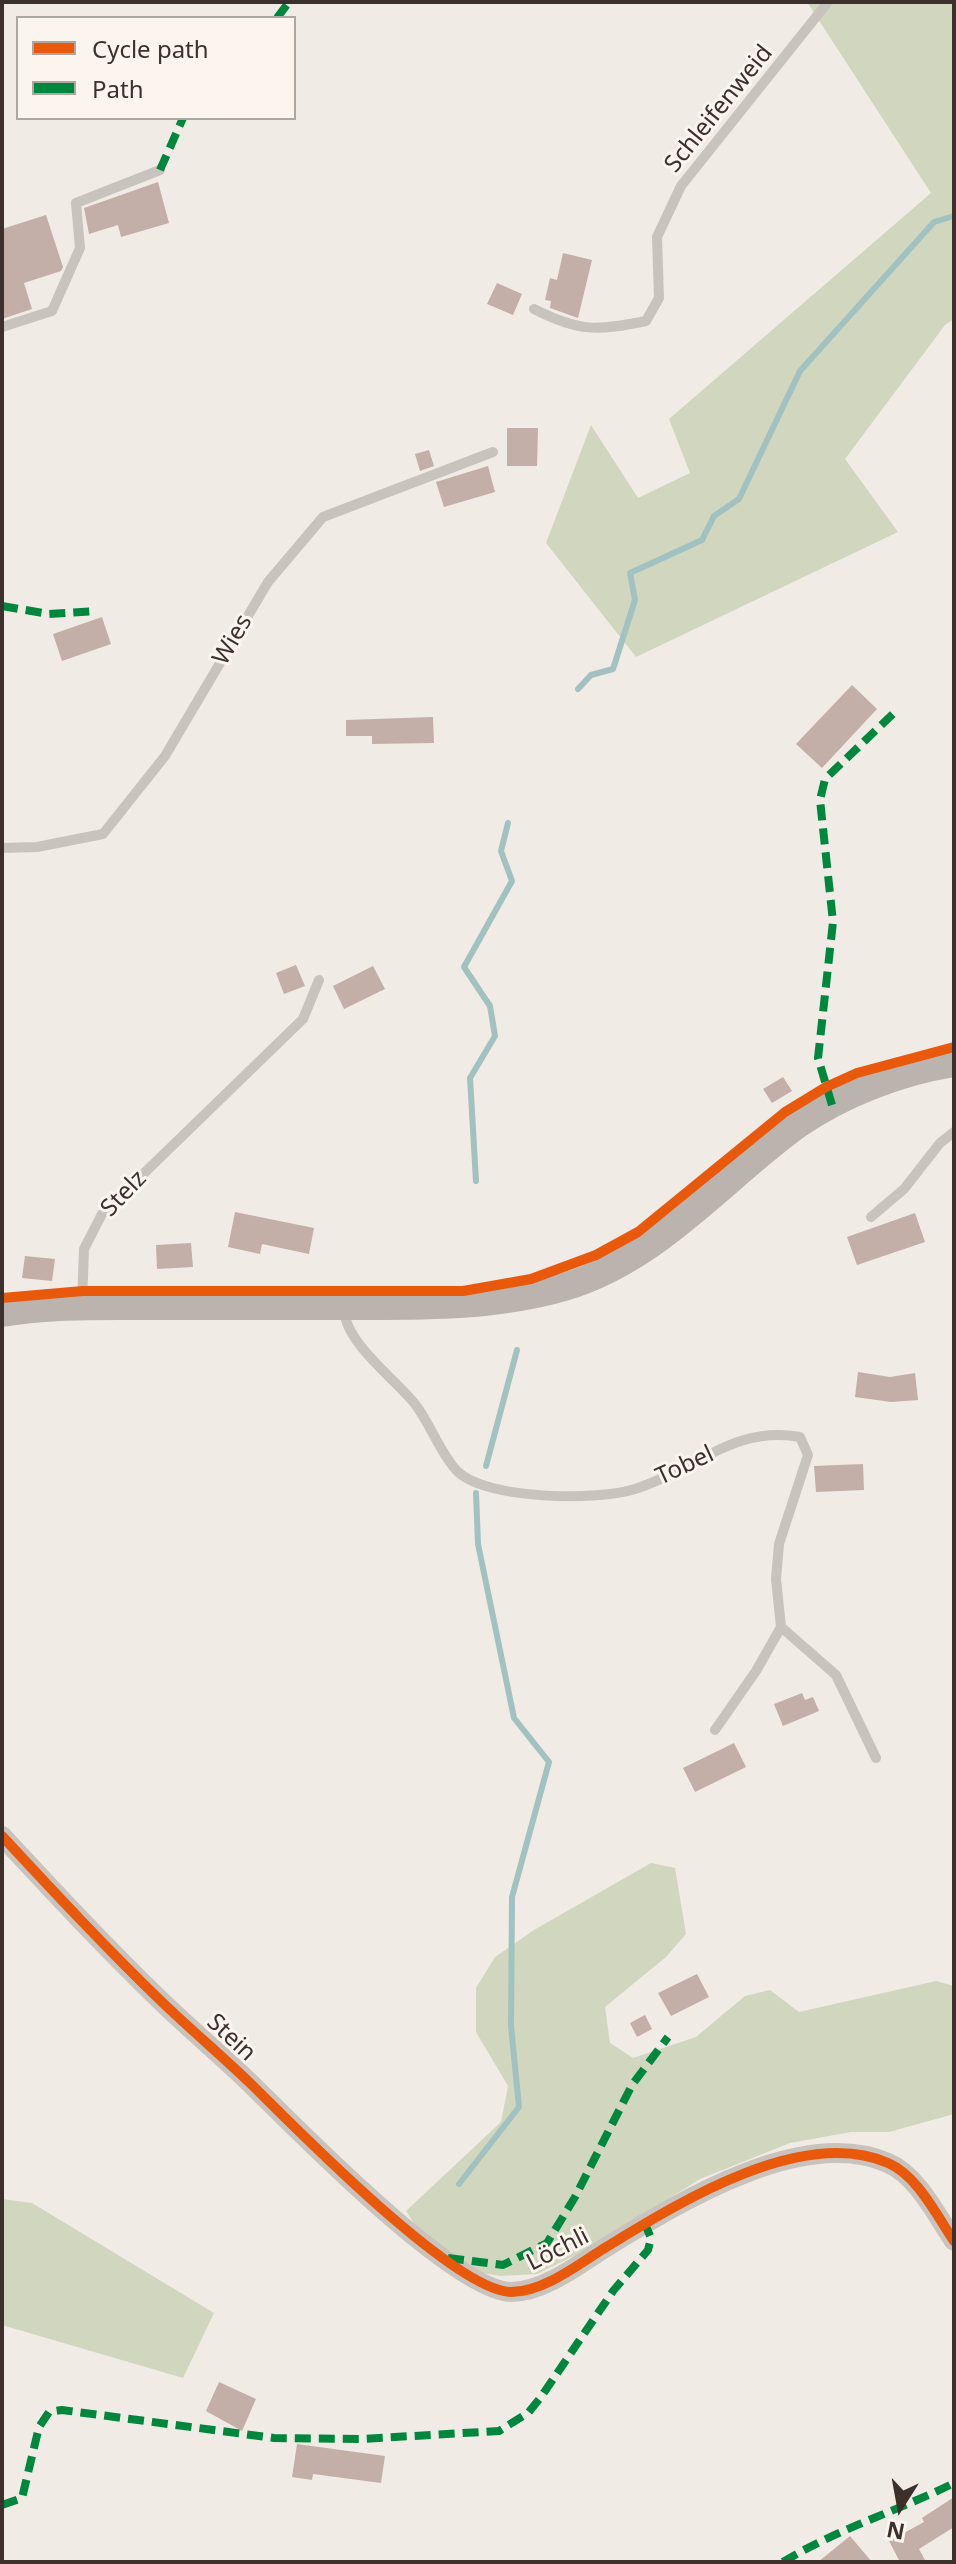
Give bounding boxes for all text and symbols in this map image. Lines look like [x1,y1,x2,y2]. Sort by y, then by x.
legend [16,16,296,120]
text: Cycle path [92,32,209,65]
street label: Schleifenweid [659,40,779,178]
text: Path [92,72,143,105]
street label: Wies [207,610,259,670]
street label: Stelz [95,1165,153,1223]
street label: Tobel [651,1440,719,1492]
street label: Stein [201,2008,261,2068]
street label: Löchli [522,2222,594,2278]
north arrow [860,2468,940,2548]
text: N [884,2515,907,2548]

